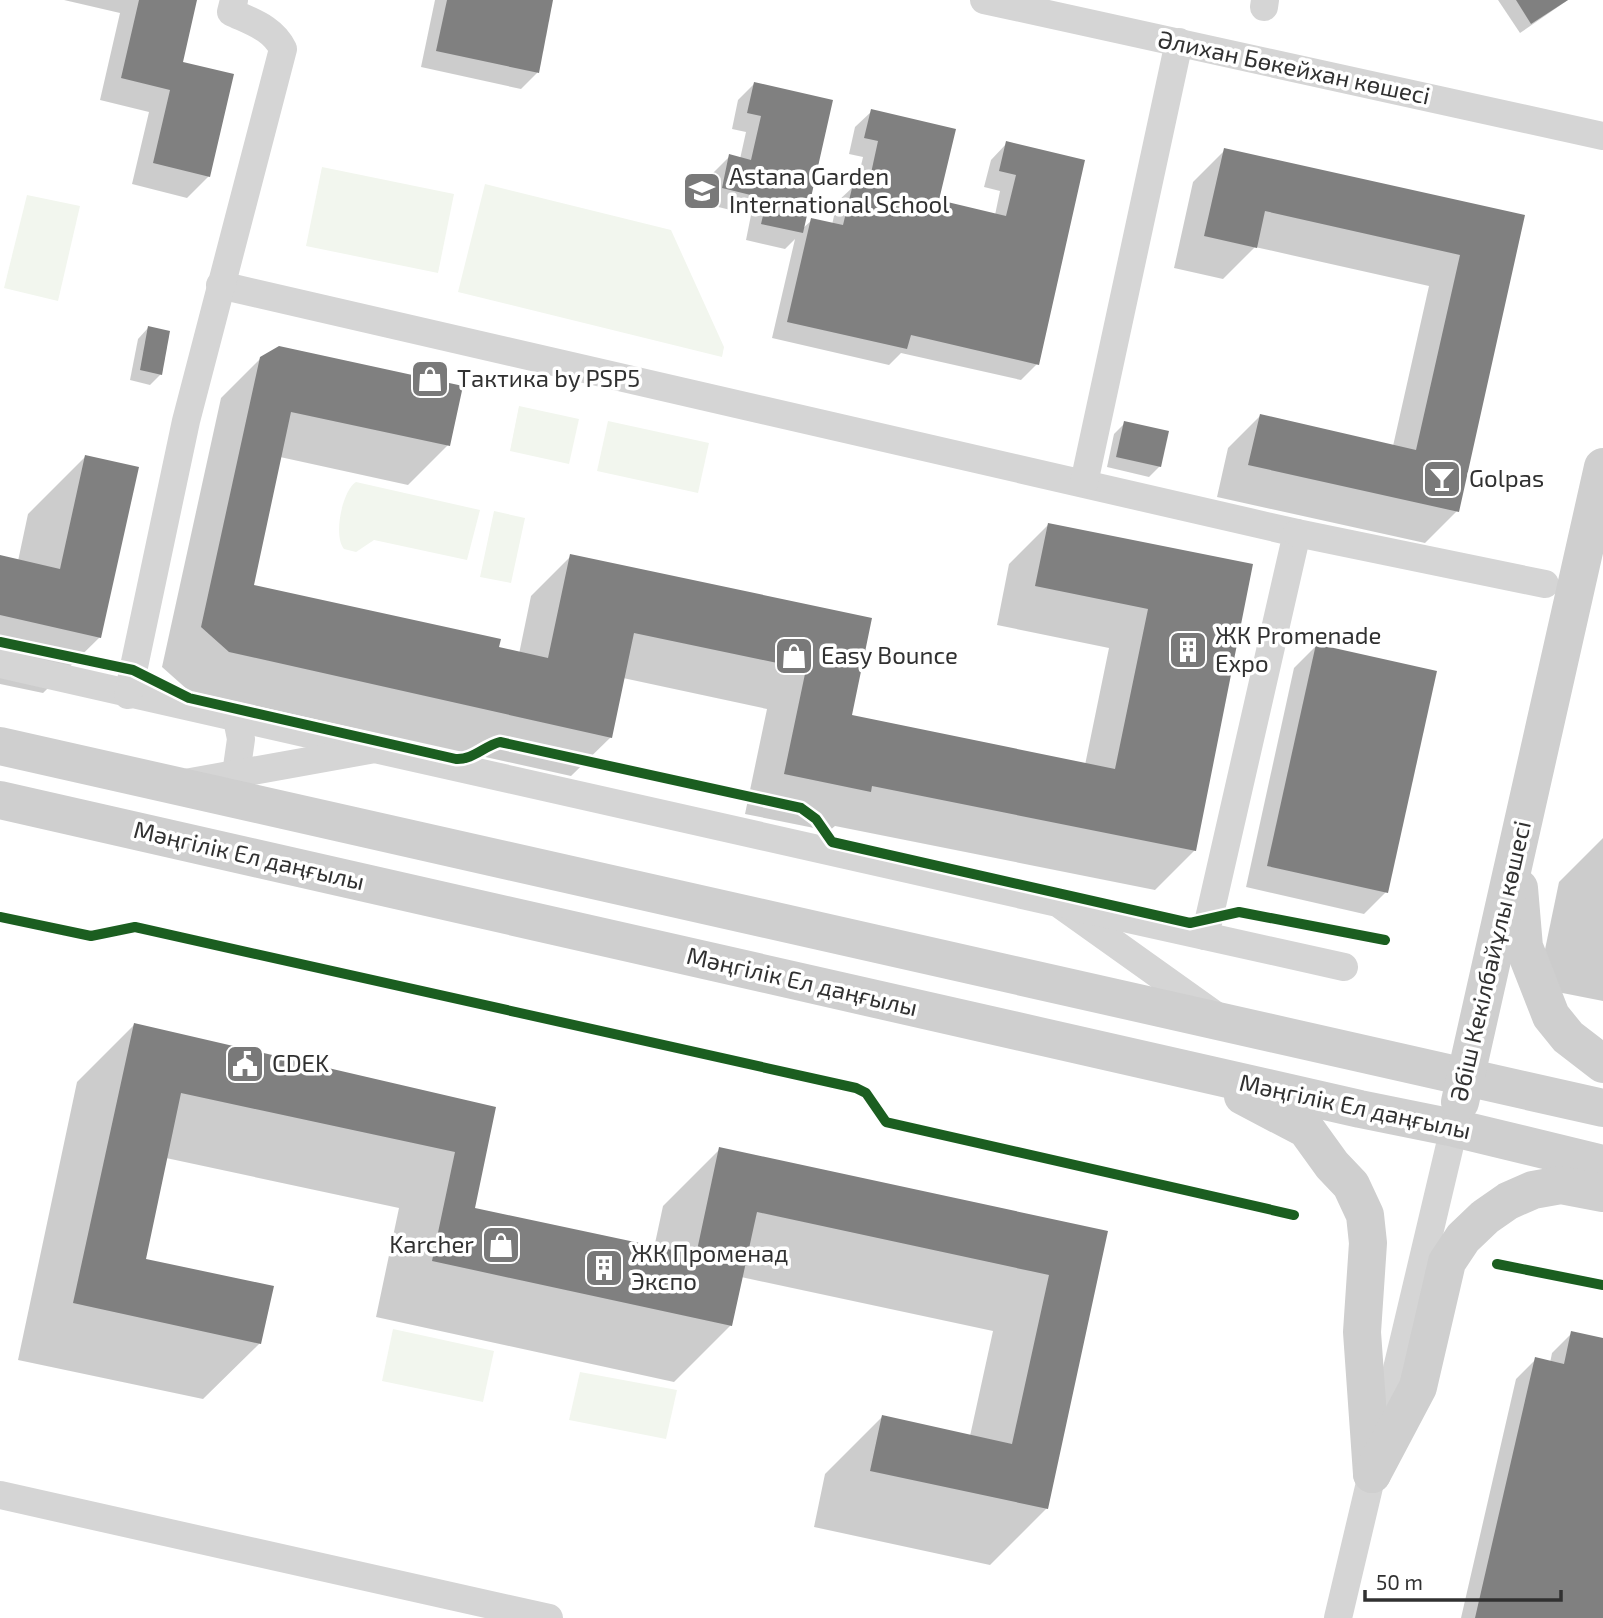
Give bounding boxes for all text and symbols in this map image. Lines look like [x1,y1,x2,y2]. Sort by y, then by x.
street label: Әлихан Бөкейхан көшесі [1156,24,1433,110]
place label: Astana Garden International School [729,161,949,218]
school or university icon: Astana Garden International School [681,170,723,212]
shop icon: Тактика by PSP5 [409,358,451,400]
place label: Тактика by PSP5 [457,363,640,392]
bar icon: Golpas [1421,458,1463,500]
place label: Golpas [1469,463,1544,492]
place label: ЖК Promenade Expo [1215,620,1381,677]
building icon: ЖК Promenade Expo [1167,629,1209,671]
shop icon: Easy Bounce [773,635,815,677]
place label: Easy Bounce [821,640,958,669]
street label: Мәңгілік Ел даңғылы [131,814,368,895]
street label: Әбіш Кекілбайұлы көшесі [1443,818,1536,1104]
street label: Мәңгілік Ел даңғылы [684,940,921,1021]
public building icon: CDEK [224,1043,266,1085]
place label: CDEK [272,1048,329,1077]
street label: Мәңгілік Ел даңғылы [1237,1067,1474,1144]
shop icon: Karcher [480,1224,522,1266]
place label: Karcher [389,1229,474,1258]
place label: ЖК Променад Экспо [631,1238,788,1295]
building icon: ЖК Променад Экспо [583,1247,625,1289]
scale bar [1365,1558,1561,1602]
text: 50 m [1376,1569,1423,1594]

